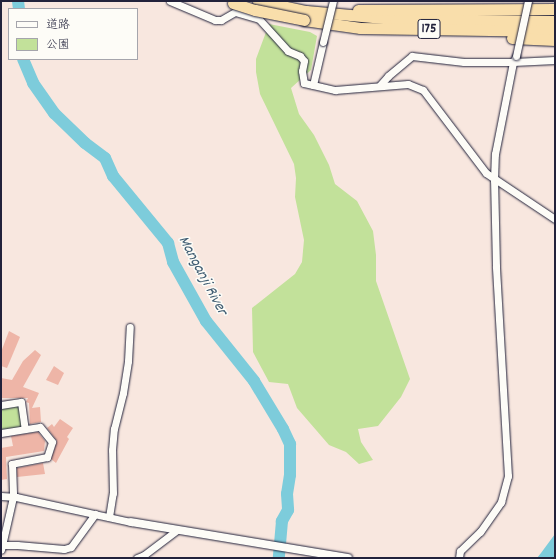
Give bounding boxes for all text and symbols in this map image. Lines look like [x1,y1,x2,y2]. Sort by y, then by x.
legend [8,8,138,60]
text: 道路 [46,17,70,34]
road number: 175 [417,17,441,41]
text: 公園 [46,37,70,54]
water label: Manganji River [173,233,231,319]

